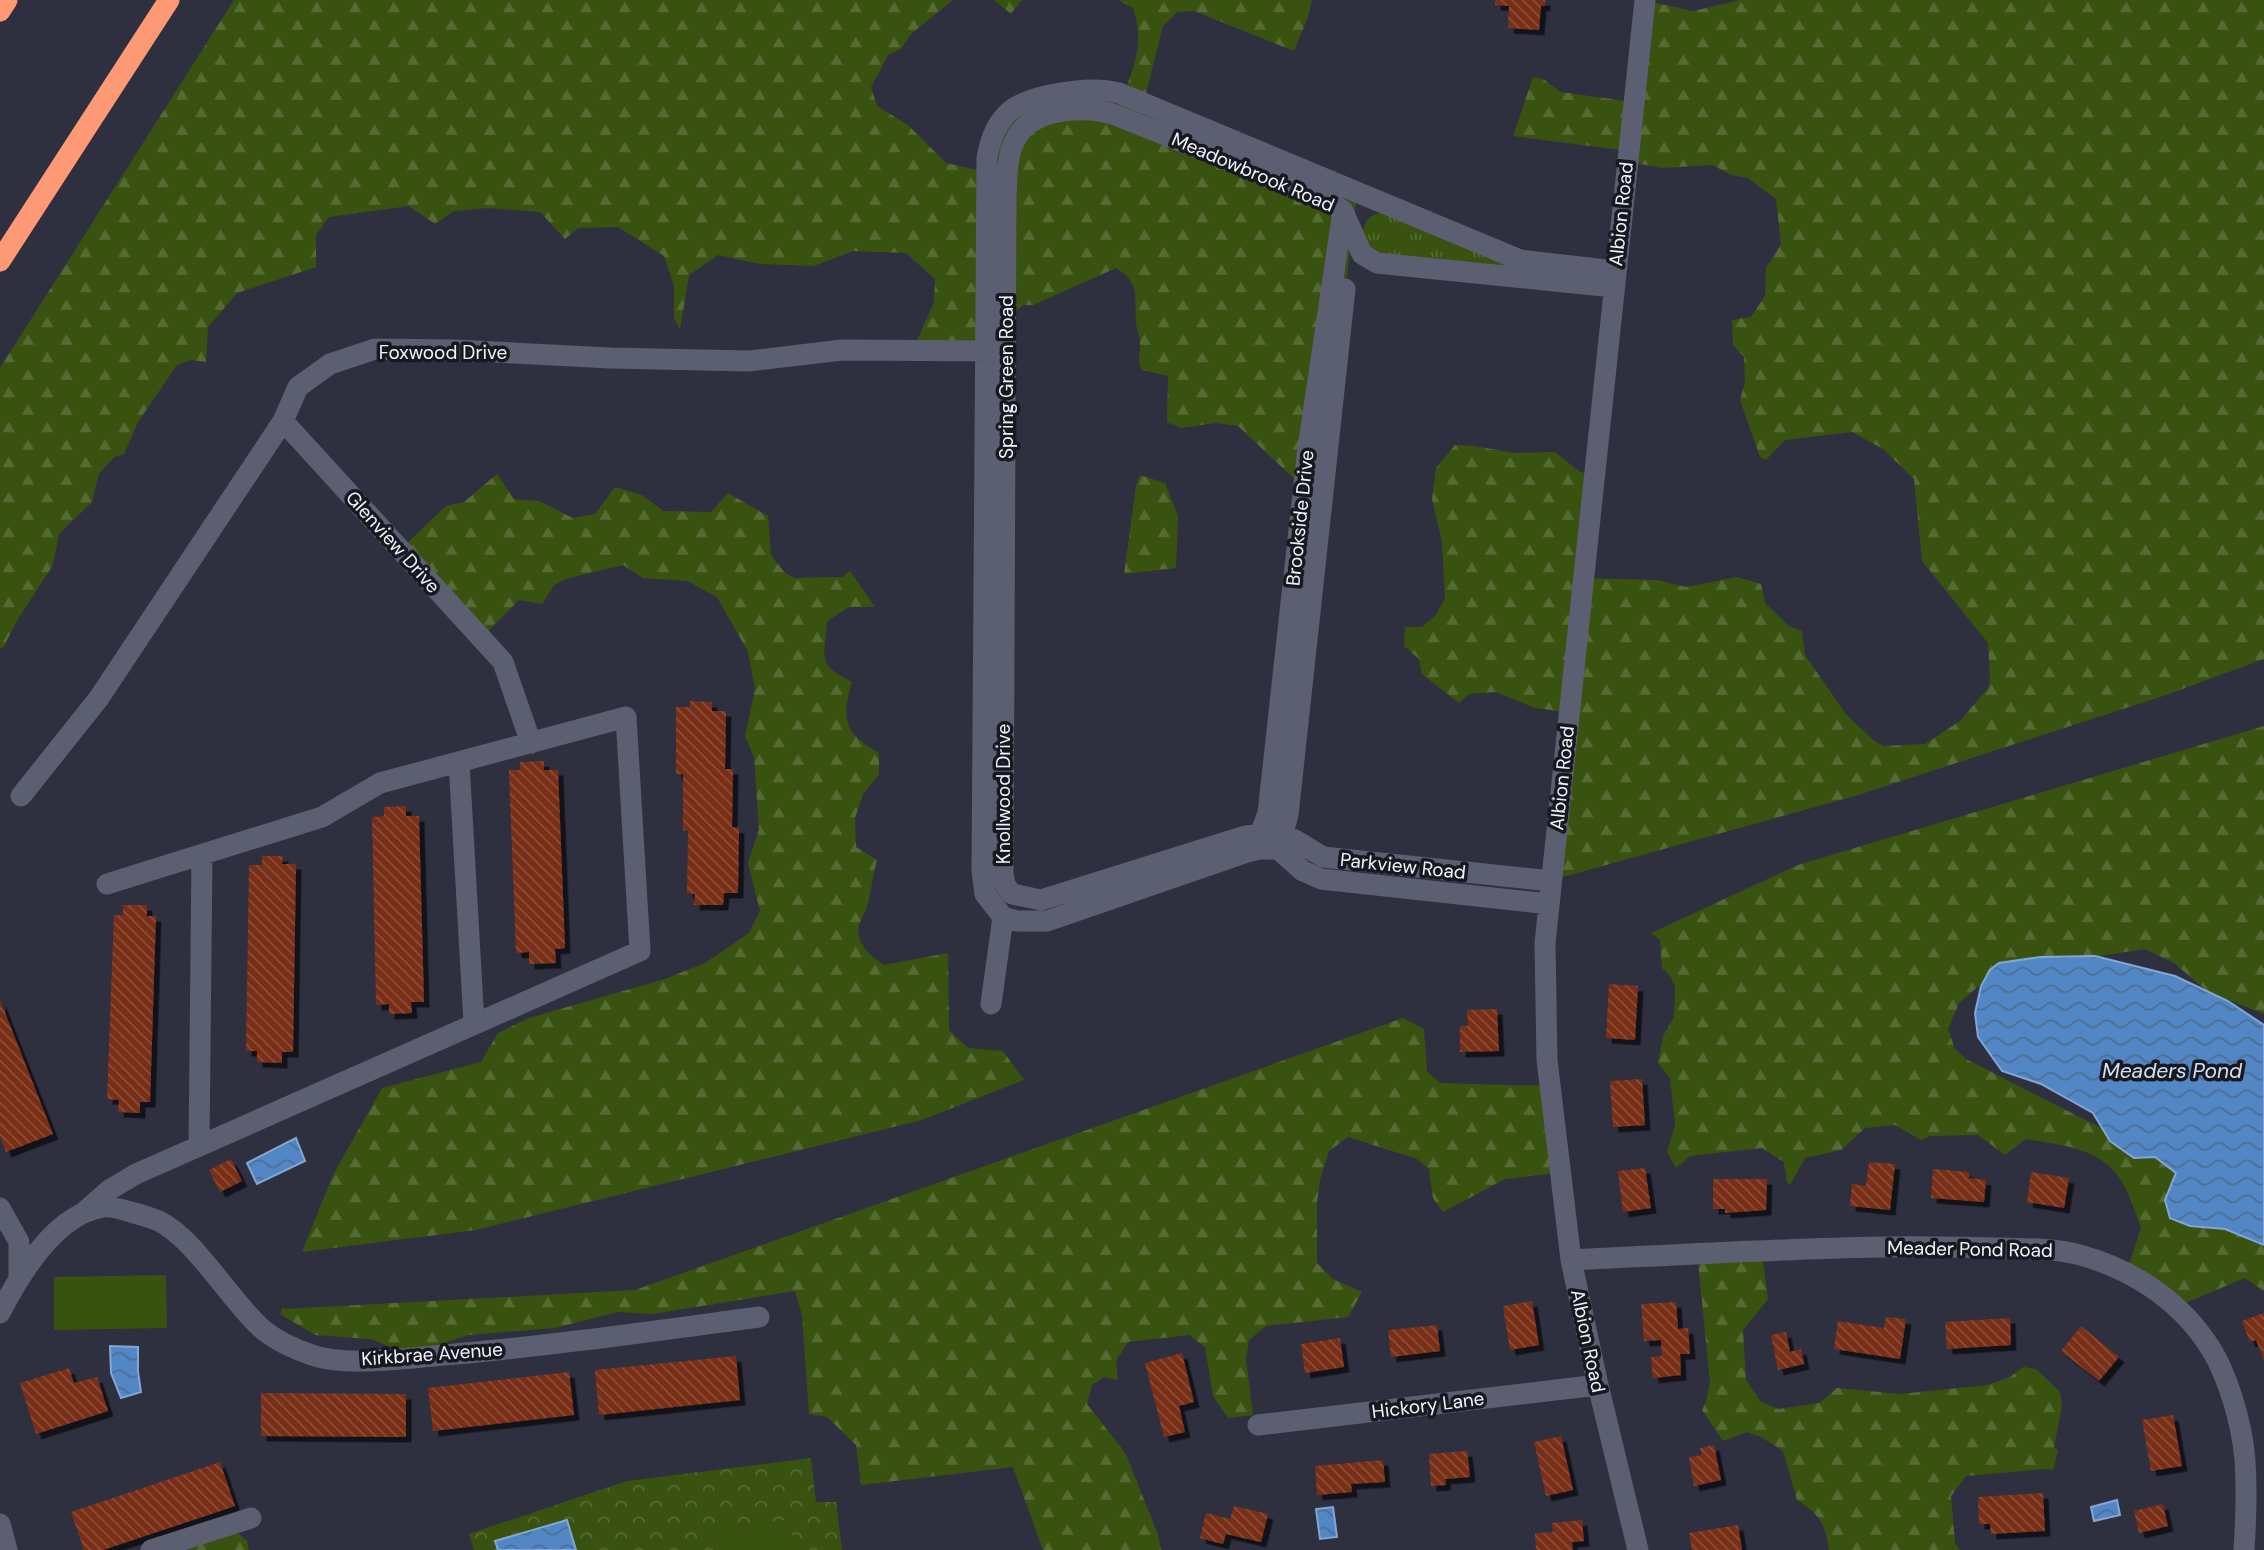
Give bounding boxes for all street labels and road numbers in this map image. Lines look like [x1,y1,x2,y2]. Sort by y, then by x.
street label: Meadowbrook Road [1168,126,1338,218]
street label: Albion Road [1603,161,1639,267]
street label: Spring Green Road [994,295,1019,459]
street label: Foxwood Drive [379,340,507,365]
street label: Brookside Drive [1280,449,1320,587]
street label: Glenview Drive [340,485,446,599]
street label: Knollwood Drive [991,724,1016,864]
street label: Albion Road [1544,725,1580,831]
street label: Parkview Road [1339,847,1467,885]
street label: Meader Pond Road [1887,1235,2053,1263]
street label: Albion Road [1565,1287,1611,1395]
street label: Kirkbrae Avenue [360,1337,504,1371]
street label: Hickory Lane [1370,1386,1486,1424]

